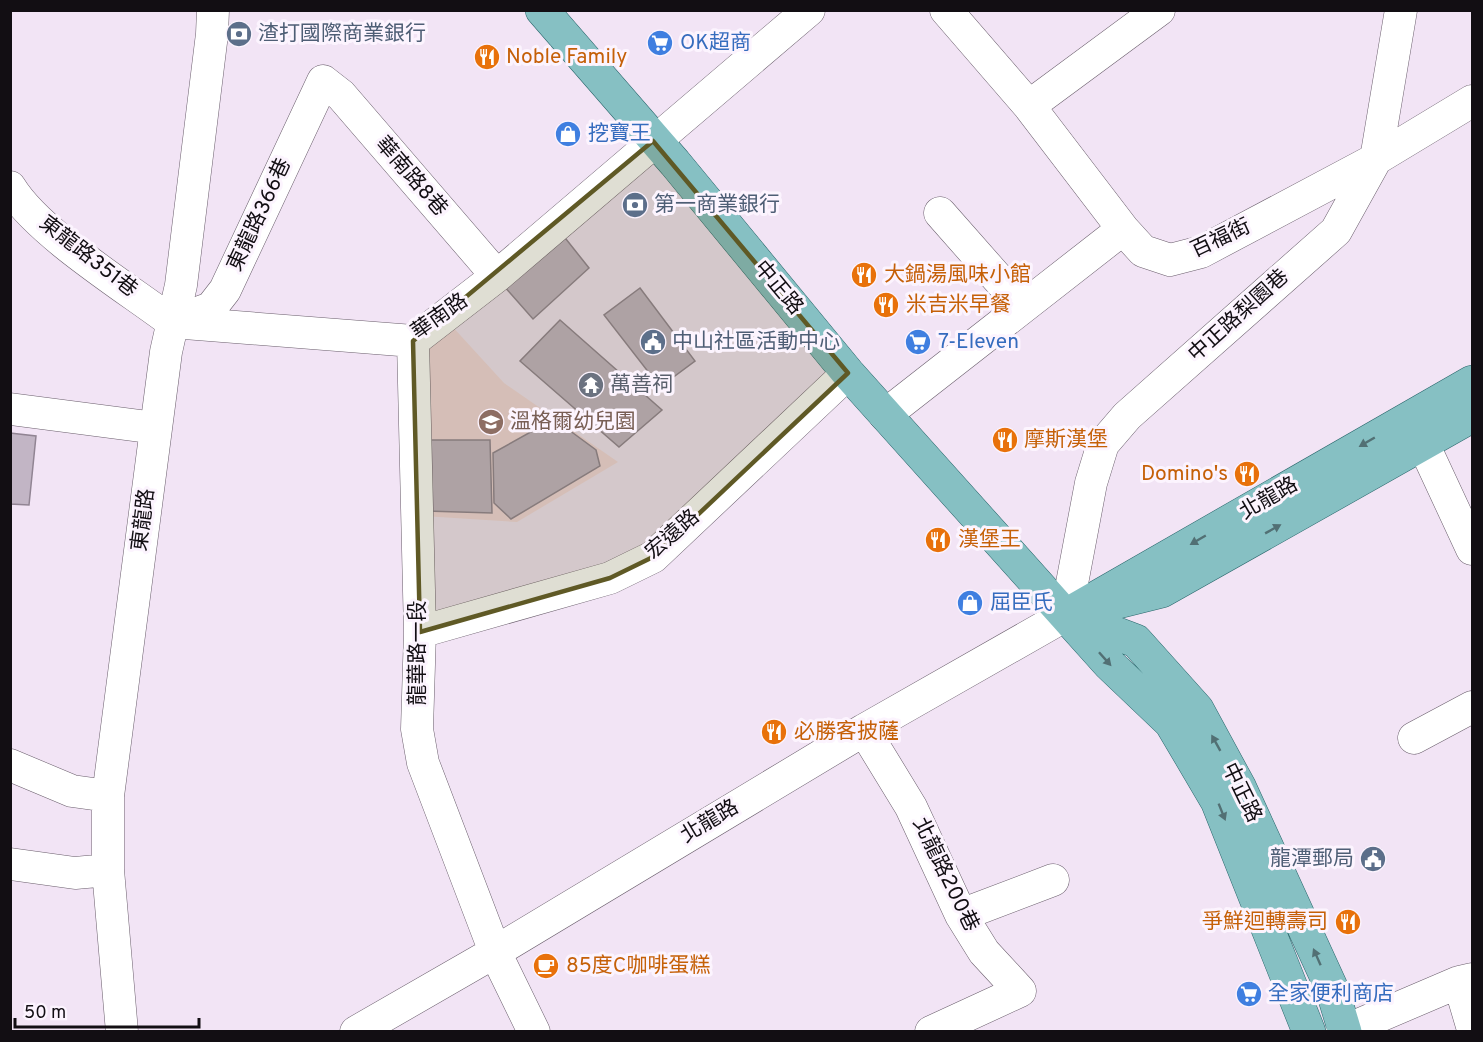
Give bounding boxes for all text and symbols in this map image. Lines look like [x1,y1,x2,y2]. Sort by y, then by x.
bank icon: 渣打國際商業銀行 [224,19,254,49]
place label: 渣打國際商業銀行 [258,21,426,48]
supermarket icon: OK超商 [645,28,675,58]
place label: OK超商 [680,30,751,57]
restaurant icon: Noble Family [472,42,502,72]
place label: Noble Family [506,44,627,71]
shop icon: 挖寶王 [553,119,583,149]
place label: 挖寶王 [588,121,651,148]
street label: 華南路8巷 [369,132,453,222]
street label: 東龍路366巷 [222,154,298,276]
bank icon: 第一商業銀行 [620,190,650,220]
place label: 第一商業銀行 [654,192,780,219]
street label: 東龍路351巷 [33,210,143,304]
street label: 百福街 [1187,213,1255,265]
street label: 中正路 [747,255,809,321]
restaurant icon: 大鍋湯風味小館 [849,260,879,290]
place label: 大鍋湯風味小館 [884,262,1031,289]
street label: 中正路梨園巷 [1183,264,1295,368]
street label: 華南路 [406,288,474,346]
restaurant icon: 米吉米早餐 [871,290,901,320]
place label: 米吉米早餐 [906,292,1011,319]
public building icon: 中山社區活動中心 [638,327,668,357]
supermarket icon: 7-Eleven [903,327,933,357]
place label: 中山社區活動中心 [672,329,840,356]
place label: 7-Eleven [938,329,1019,356]
temple icon: 萬善祠 [576,370,606,400]
place label: 萬善祠 [610,372,673,399]
school or university icon: 溫格爾幼兒園 [476,407,506,437]
place label: 溫格爾幼兒園 [510,409,636,436]
restaurant icon: 摩斯漢堡 [990,425,1020,455]
place label: 摩斯漢堡 [1024,427,1108,454]
one-way arrow [1358,437,1375,447]
restaurant icon: Domino's [1232,459,1262,489]
place label: Domino's [1141,461,1228,488]
street label: 北龍路 [1235,472,1303,526]
street label: 東龍路 [127,487,161,553]
street label: 宏遠路 [640,504,706,566]
one-way arrow [1265,524,1282,534]
restaurant icon: 漢堡王 [923,525,953,555]
place label: 漢堡王 [958,527,1021,554]
one-way arrow [1189,535,1206,545]
shop icon: 屈臣氏 [955,588,985,618]
place label: 屈臣氏 [990,590,1053,617]
street label: 龍華路一段 [405,601,432,706]
one-way arrow [1098,651,1111,666]
restaurant icon: 必勝客披薩 [759,717,789,747]
place label: 必勝客披薩 [794,719,899,746]
one-way arrow [1211,734,1221,751]
street label: 中正路 [1215,759,1267,827]
street label: 北龍路 [676,794,744,850]
one-way arrow [1217,803,1227,821]
street label: 北龍路200巷 [906,814,984,936]
public building icon: 龍潭郵局 [1358,844,1388,874]
place label: 龍潭郵局 [1270,846,1354,873]
restaurant icon: 爭鮮迴轉壽司 [1333,907,1363,937]
place label: 爭鮮迴轉壽司 [1202,909,1328,936]
one-way arrow [1313,949,1322,966]
cafe icon: 85度C咖啡蛋糕 [531,951,561,981]
place label: 85度C咖啡蛋糕 [566,953,710,980]
supermarket icon: 全家便利商店 [1234,979,1264,1009]
place label: 全家便利商店 [1268,981,1394,1008]
scale bar [15,991,200,1029]
text: 50 m [24,1002,66,1025]

